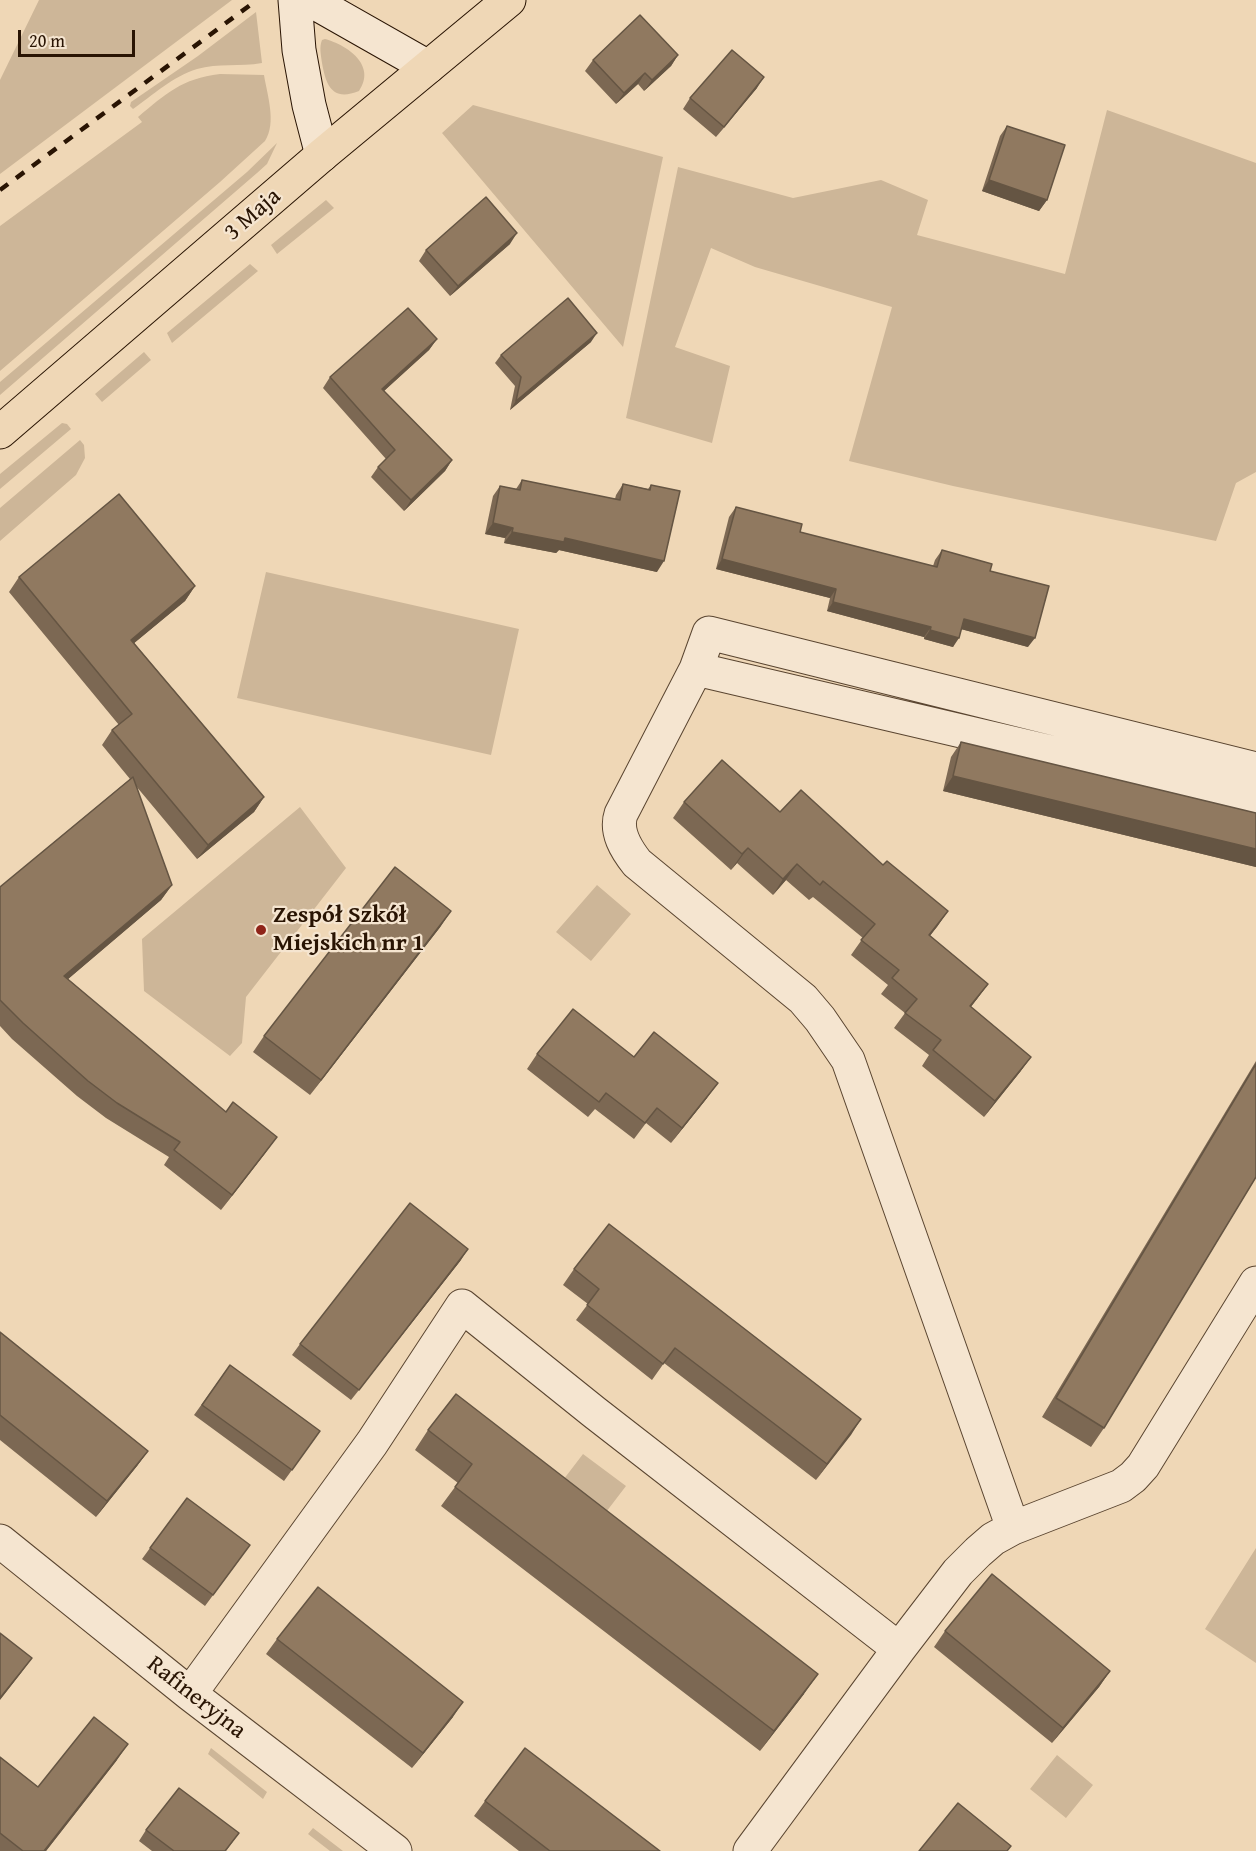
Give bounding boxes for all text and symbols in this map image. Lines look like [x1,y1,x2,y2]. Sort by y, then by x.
scale bar [21,18,138,56]
text: 20 m [29,27,65,54]
street label: 3 Maja [219,183,287,247]
place label: Zespół Szkół Miejskich nr 1 [273,902,425,958]
marker: Zespół Szkół Miejskich nr 1 [254,923,268,937]
street label: Rafineryjna [141,1650,251,1746]

